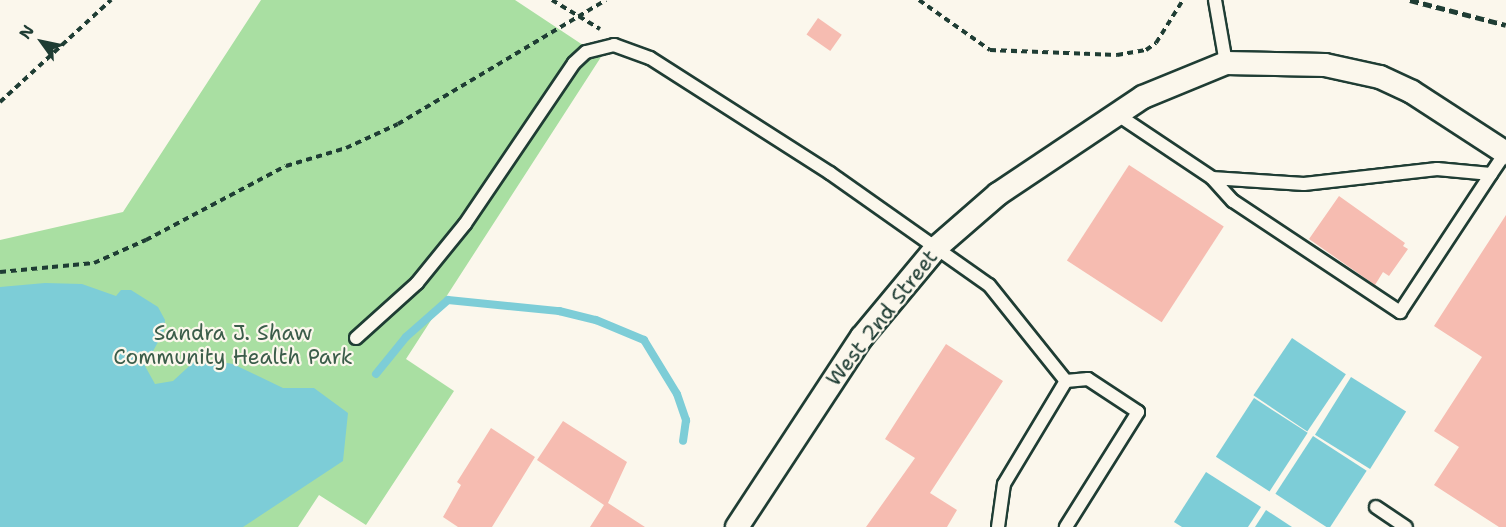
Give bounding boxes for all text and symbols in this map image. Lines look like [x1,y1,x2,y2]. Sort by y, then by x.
north arrow [12,12,72,72]
text: N [14,21,39,43]
street label: West 2nd Street [821,245,943,391]
park label: Sandra J. Shaw Community Health Park [113,320,353,370]

